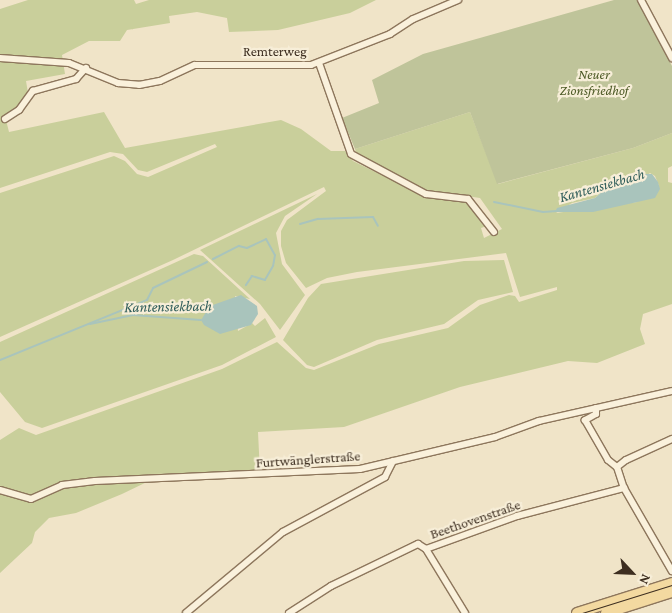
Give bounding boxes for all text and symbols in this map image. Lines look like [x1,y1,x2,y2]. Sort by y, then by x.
street label: Remterweg [243,43,307,59]
park label: Neuer Zionsfriedhof [560,66,628,98]
water label: Kantensiekbach [557,165,647,207]
water label: Kantensiekbach [124,297,212,317]
street label: Furtwänglerstraße [255,447,361,471]
street label: Beethovenstraße [428,496,522,542]
north arrow [607,548,657,598]
text: N [636,572,655,587]

